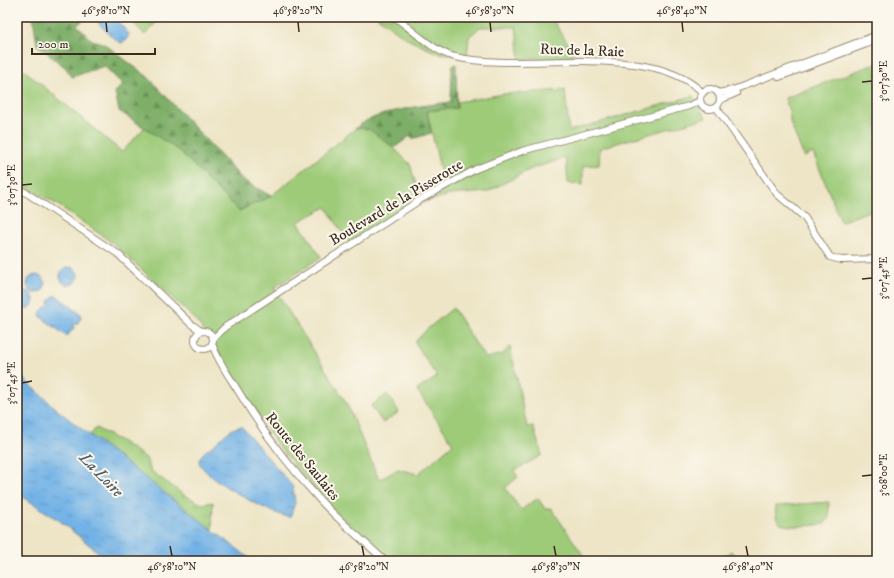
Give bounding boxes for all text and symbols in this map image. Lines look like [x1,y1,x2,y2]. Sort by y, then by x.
text: 46°58'10"N [82,5,130,17]
text: 46°58'20"N [273,5,323,17]
text: 46°58'30"N [466,5,514,17]
text: 46°58'40"N [657,5,707,17]
scale bar [32,30,155,56]
text: 200 m [38,37,68,52]
street label: Rue de la Raie [540,40,624,61]
text: 3°07'30"E [878,60,890,102]
street label: Boulevard de la Pisserotte [326,155,466,250]
text: 3°07'30"E [6,164,18,206]
text: 3°07'45"E [878,257,890,299]
text: 3°07'45"E [6,362,18,404]
street label: Route des Saulaies [261,408,344,504]
water label: La Loire [74,447,128,502]
text: 3°08'00"E [878,454,890,496]
text: 46°58'10"N [148,561,196,573]
text: 46°58'20"N [339,561,389,573]
text: 46°58'30"N [532,561,580,573]
text: 46°58'40"N [723,561,773,573]

